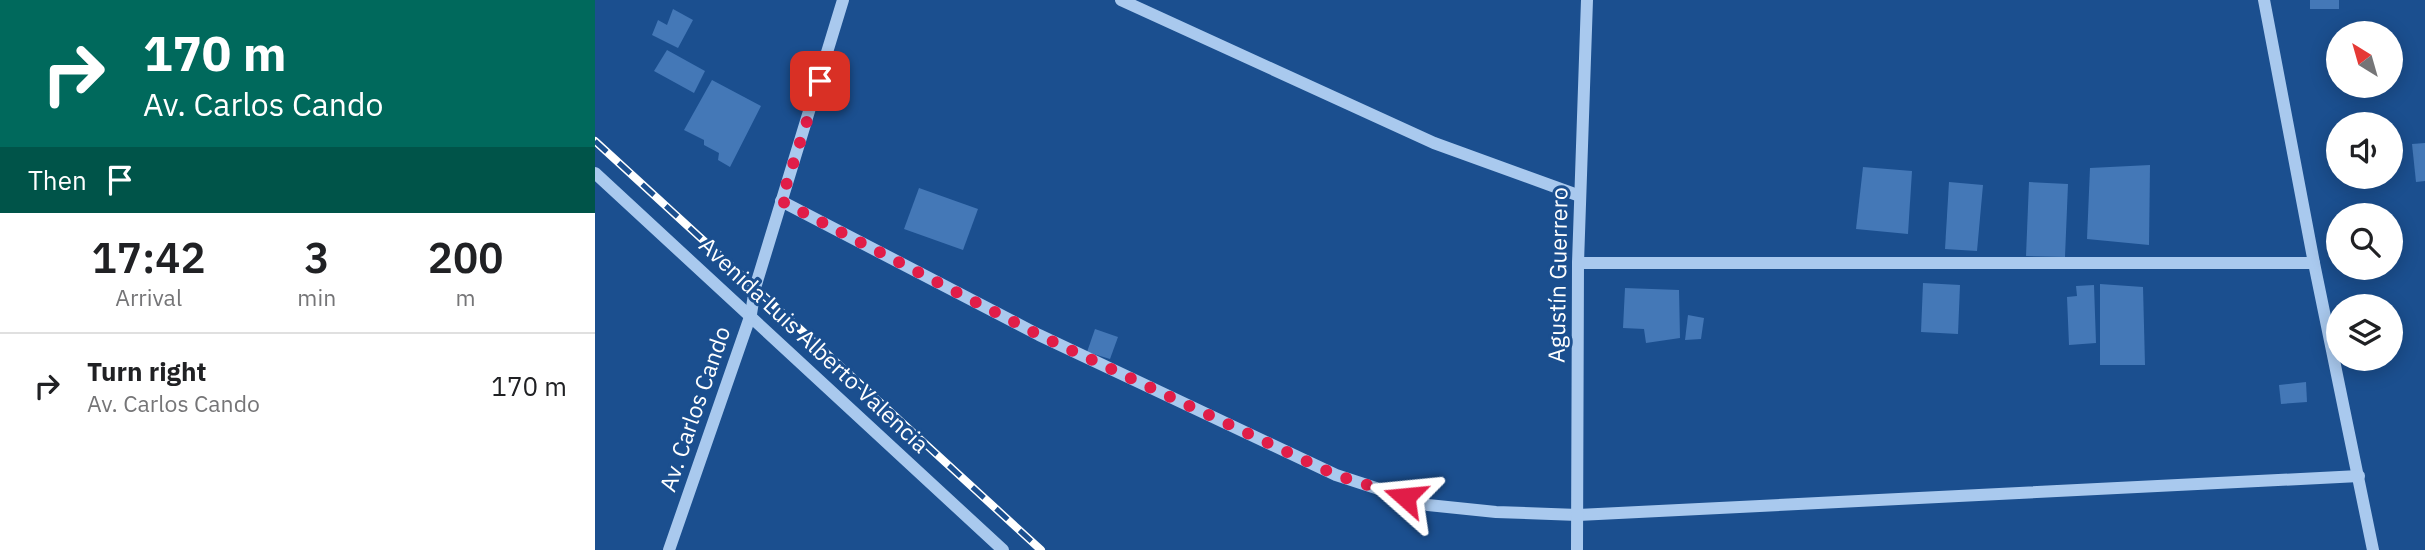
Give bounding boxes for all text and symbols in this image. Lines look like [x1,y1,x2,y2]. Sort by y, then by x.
text: 170 m [143,21,287,84]
north arrow [2326,21,2403,98]
map controls [2326,21,2403,371]
icon: right [28,28,119,119]
pin [790,51,850,111]
icon: arrive [801,62,839,100]
text: Av. Carlos Cando [143,83,384,125]
button: sound [2326,112,2403,189]
icon: arrive [101,161,139,199]
text: Then [28,163,87,197]
street label: Agustín Guerrero [1540,187,1574,363]
button: search [2326,203,2403,280]
text: 17:42 [92,230,206,285]
text: 3 [304,230,329,285]
text: 200 [428,230,503,285]
street label: Avenida Luis Alberto Valencia [693,230,936,459]
text: Arrival [115,282,182,312]
text: min [297,282,336,312]
text: m [456,282,476,312]
button: layers [2326,294,2403,371]
street label: Av. Carlos Cando [652,322,736,495]
text: Turn right [87,354,206,388]
icon: right [28,367,66,405]
text: 170 m [491,369,567,403]
text: Av. Carlos Cando [87,388,260,418]
position arrow [1368,460,1442,534]

